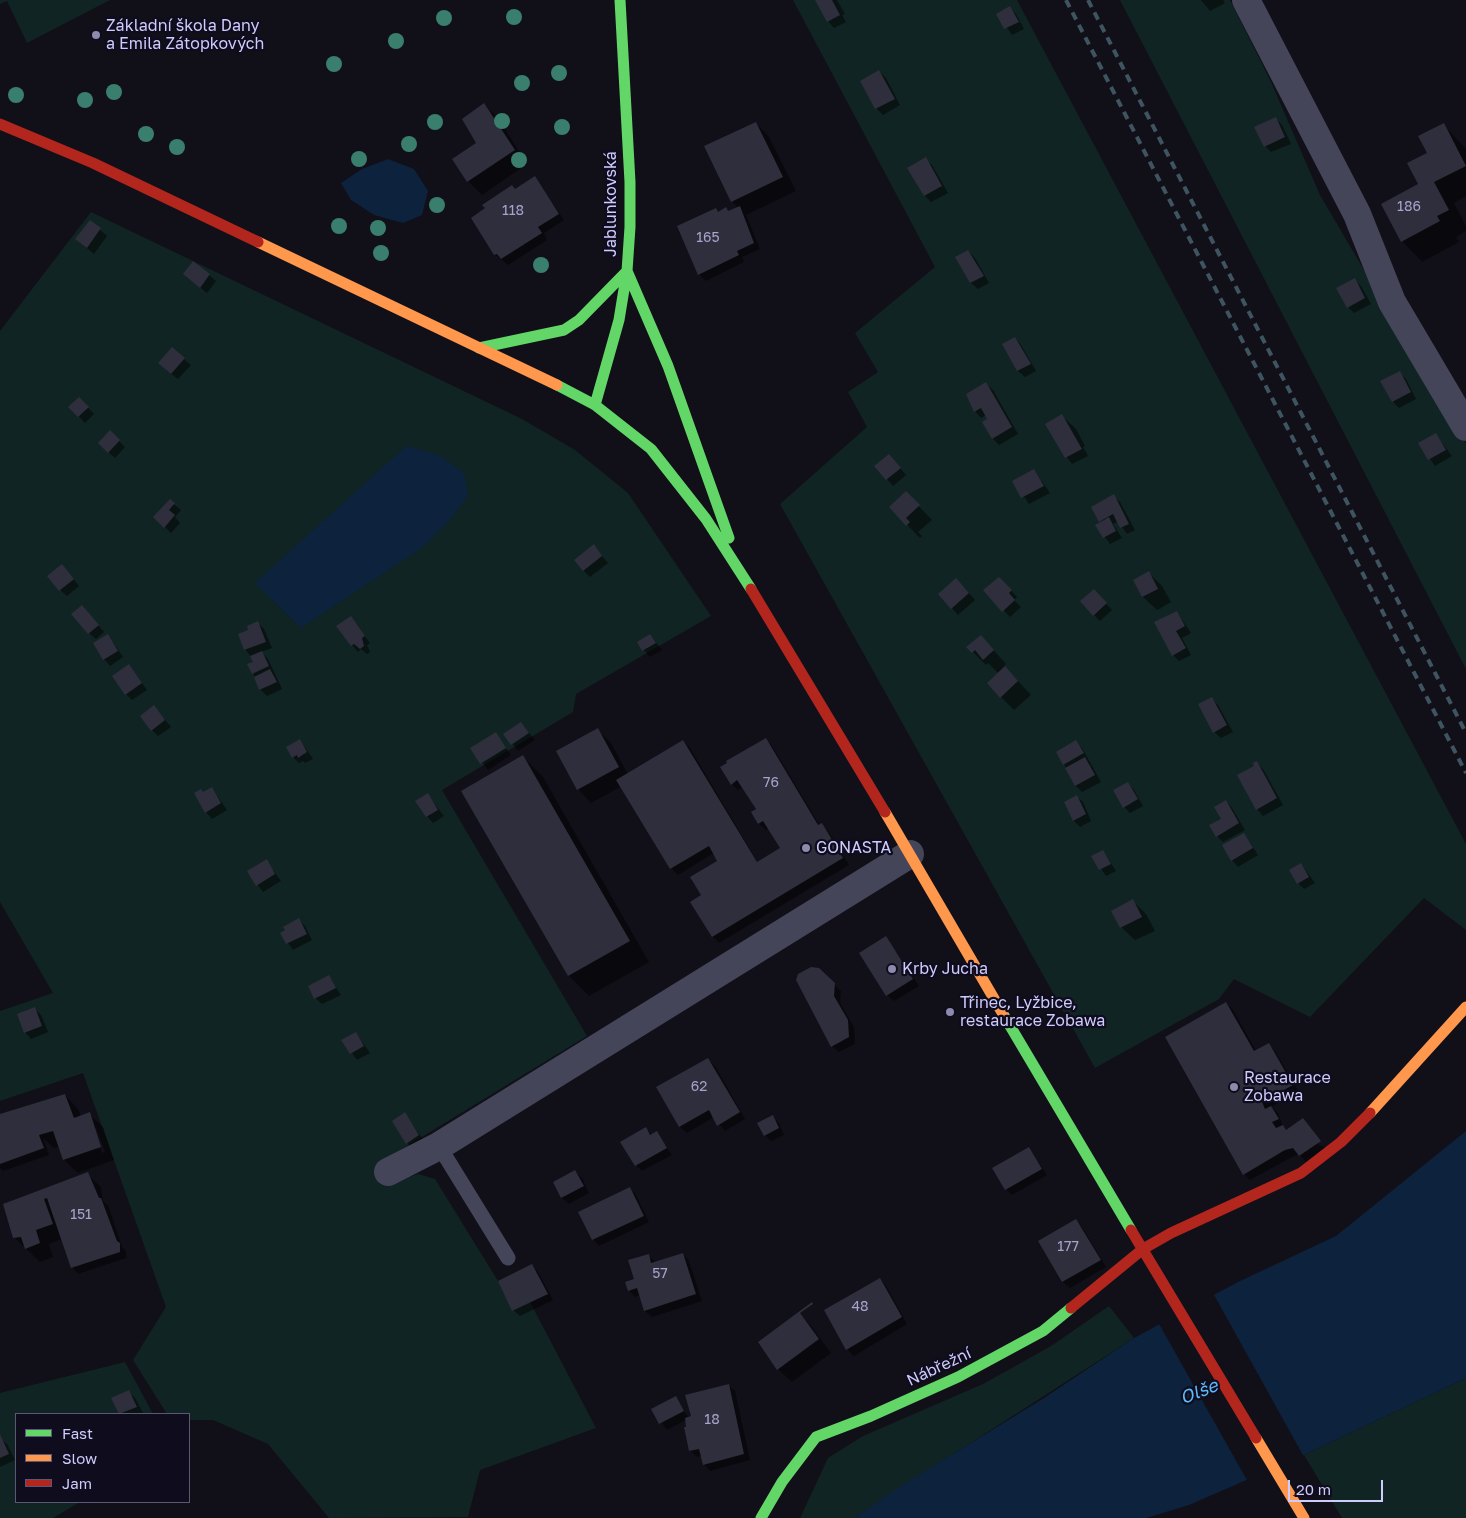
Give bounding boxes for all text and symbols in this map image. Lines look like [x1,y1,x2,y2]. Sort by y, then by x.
place label: Základní škola Dany a Emila Zátopkových [106,16,264,54]
marker: Základní škola Dany a Emila Zátopkových [90,29,102,41]
street label: Jablunkovská [601,151,621,257]
house number: 186 [1397,199,1421,215]
house number: 118 [502,203,524,219]
house number: 165 [696,230,720,246]
house number: 76 [763,775,779,791]
place label: GONASTA [816,838,891,858]
marker: GONASTA [800,842,812,854]
place label: Krby Jucha [902,959,988,979]
marker: Krby Jucha [886,963,898,975]
place label: Třinec, Lyžbice, restaurace Zobawa [960,993,1105,1031]
marker: Třinec, Lyžbice, restaurace Zobawa [944,1006,956,1018]
place label: Restaurace Zobawa [1244,1068,1331,1106]
house number: 62 [691,1079,707,1095]
marker: Restaurace Zobawa [1228,1081,1240,1093]
house number: 151 [70,1207,92,1223]
house number: 177 [1057,1239,1079,1255]
house number: 57 [652,1266,668,1282]
house number: 48 [851,1299,869,1315]
street label: Nábřežní [904,1344,974,1390]
water label: Olše [1177,1375,1221,1409]
house number: 18 [704,1412,720,1428]
legend [15,1413,190,1503]
text: Fast [62,1424,93,1442]
text: Slow [62,1449,97,1467]
scale bar [1291,1470,1386,1502]
text: Jam [62,1474,92,1492]
text: 20 m [1296,1480,1331,1498]

